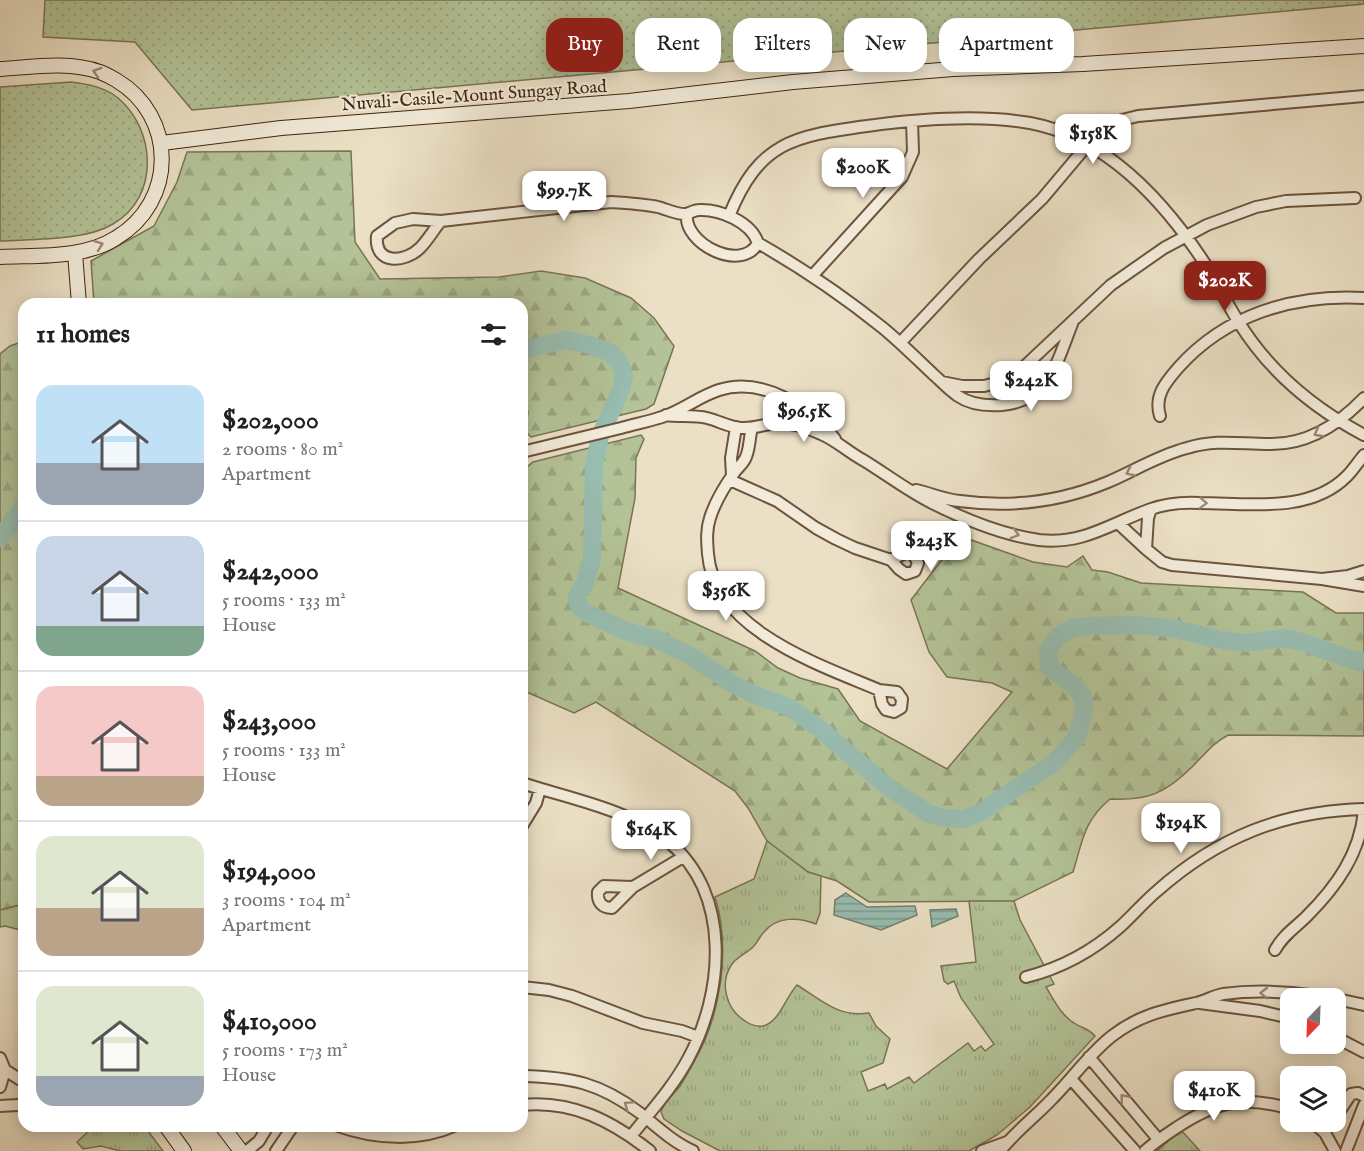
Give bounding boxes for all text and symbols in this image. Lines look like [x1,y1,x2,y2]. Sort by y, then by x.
chip: Buy [546,18,623,72]
chip: Rent [635,18,721,72]
chip: Filters [733,18,832,72]
chip: New [844,18,927,72]
chip: Apartment [939,18,1074,72]
one-way arrow [92,67,103,79]
street label: Nuvali-Casile-Mount Sungay Road [341,76,608,117]
pin: $158K [1051,114,1135,165]
text: $158K [1069,121,1117,146]
pin: $200K [821,148,905,199]
text: $200K [836,155,890,180]
pin: $99.7K [515,171,613,222]
text: $99.7K [536,178,592,203]
one-way arrow [93,240,104,253]
pin: $202K [1183,261,1267,312]
text: $202K [1198,268,1252,293]
text: 11 homes [36,318,130,351]
icon: filters [477,318,510,351]
pin: $242K [989,361,1073,412]
text: $242K [1004,368,1058,393]
pin: $96.5K [755,392,853,443]
text: $96.5K [777,399,831,424]
text: $202,000 [222,404,319,437]
icon: home [84,409,156,481]
one-way arrow [1313,426,1324,438]
text: 2 rooms · 80 m² [222,437,343,462]
text: Apartment [222,462,311,487]
one-way arrow [1126,464,1137,476]
one-way arrow [1198,497,1207,510]
pin: $243K [889,521,973,572]
one-way arrow [1009,527,1020,539]
text: $243K [905,528,957,553]
text: $242,000 [222,555,319,588]
icon: home [84,560,156,632]
pin: $356K [684,571,768,622]
text: $356K [702,578,750,603]
text: 5 rooms · 133 m² [222,588,346,613]
text: House [222,613,276,638]
text: $243,000 [222,705,316,738]
icon: home [84,710,156,782]
text: 5 rooms · 133 m² [222,738,346,763]
text: House [222,763,276,788]
pin: $194K [1139,803,1223,854]
pin: $164K [609,810,693,861]
text: $194K [1155,810,1207,835]
text: $164K [625,817,677,842]
text: $194,000 [222,855,316,888]
icon: home [84,860,156,932]
text: 3 rooms · 104 m² [222,888,351,913]
text: Apartment [222,913,311,938]
one-way arrow [1260,987,1269,999]
north arrow [1280,988,1346,1054]
map controls [1280,988,1346,1132]
text: $410,000 [222,1005,317,1038]
icon: home [84,1010,156,1082]
text: 5 rooms · 173 m² [222,1038,348,1063]
text: House [222,1063,276,1088]
button: layers [1280,1066,1346,1132]
pin: $410K [1172,1071,1256,1122]
text: $410K [1188,1078,1240,1103]
one-way arrow [1120,1093,1131,1104]
one-way arrow [624,1101,635,1112]

